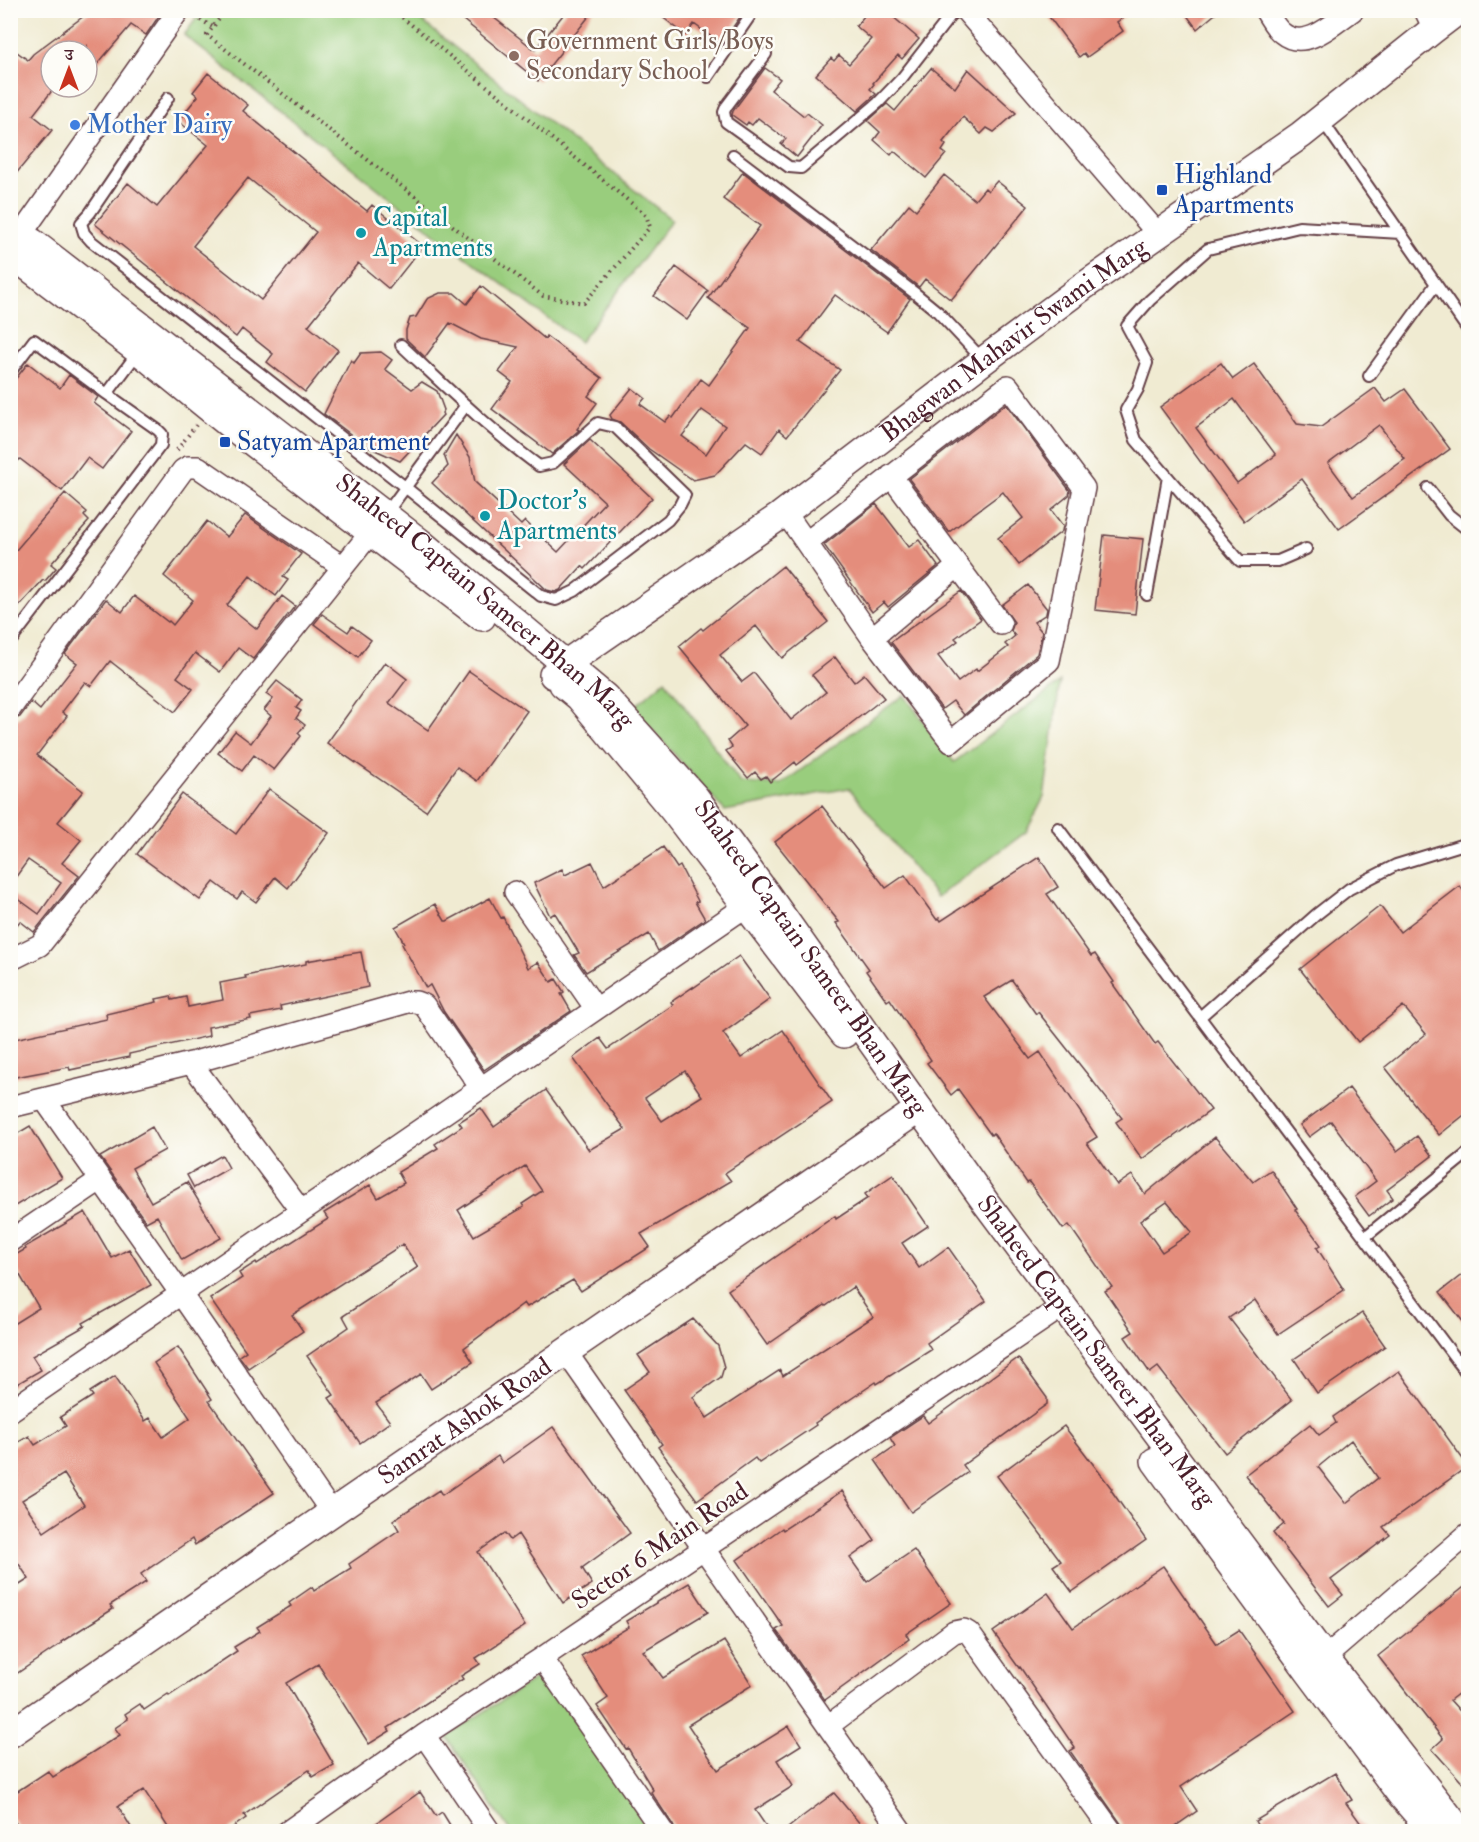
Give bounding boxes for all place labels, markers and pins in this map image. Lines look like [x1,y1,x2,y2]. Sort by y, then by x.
place label: Government Girls/Boys Secondary School [526,25,774,87]
marker: Government Girls/Boys Secondary School [507,49,521,63]
place label: Mother Dairy [87,109,233,141]
marker: Mother Dairy [68,118,82,132]
place label: Highland Apartments [1173,159,1294,222]
marker: Highland Apartments [1155,183,1169,197]
place label: Capital Apartments [372,202,493,265]
marker: Capital Apartments [354,226,368,240]
place label: Satyam Apartment [237,426,429,459]
marker: Satyam Apartment [218,435,232,449]
place label: Doctor's Apartments [496,485,617,548]
marker: Doctor's Apartments [478,509,492,523]

